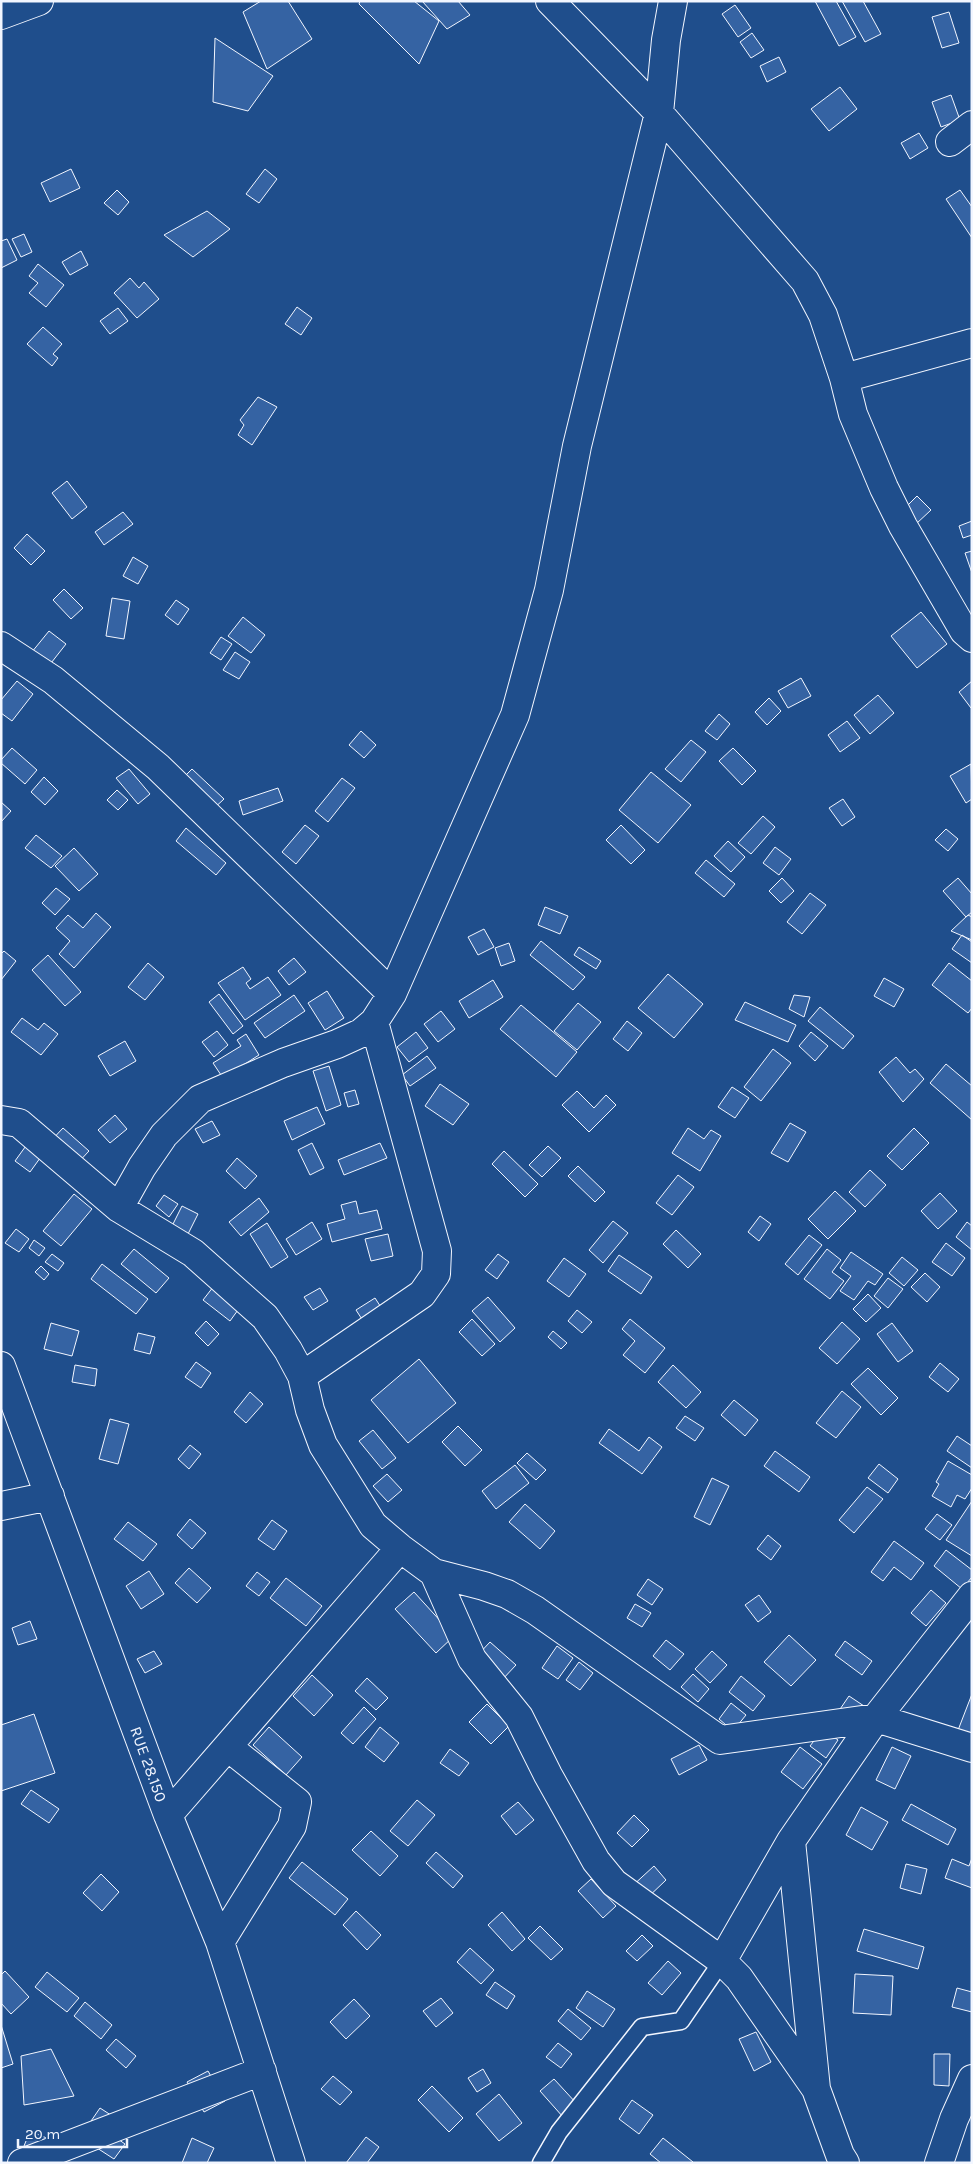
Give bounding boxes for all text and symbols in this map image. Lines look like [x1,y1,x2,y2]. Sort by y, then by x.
street label: RUE 28.150 [126,1724,171,1804]
scale bar [18,2116,126,2148]
text: 20 m [25,2125,60,2143]

